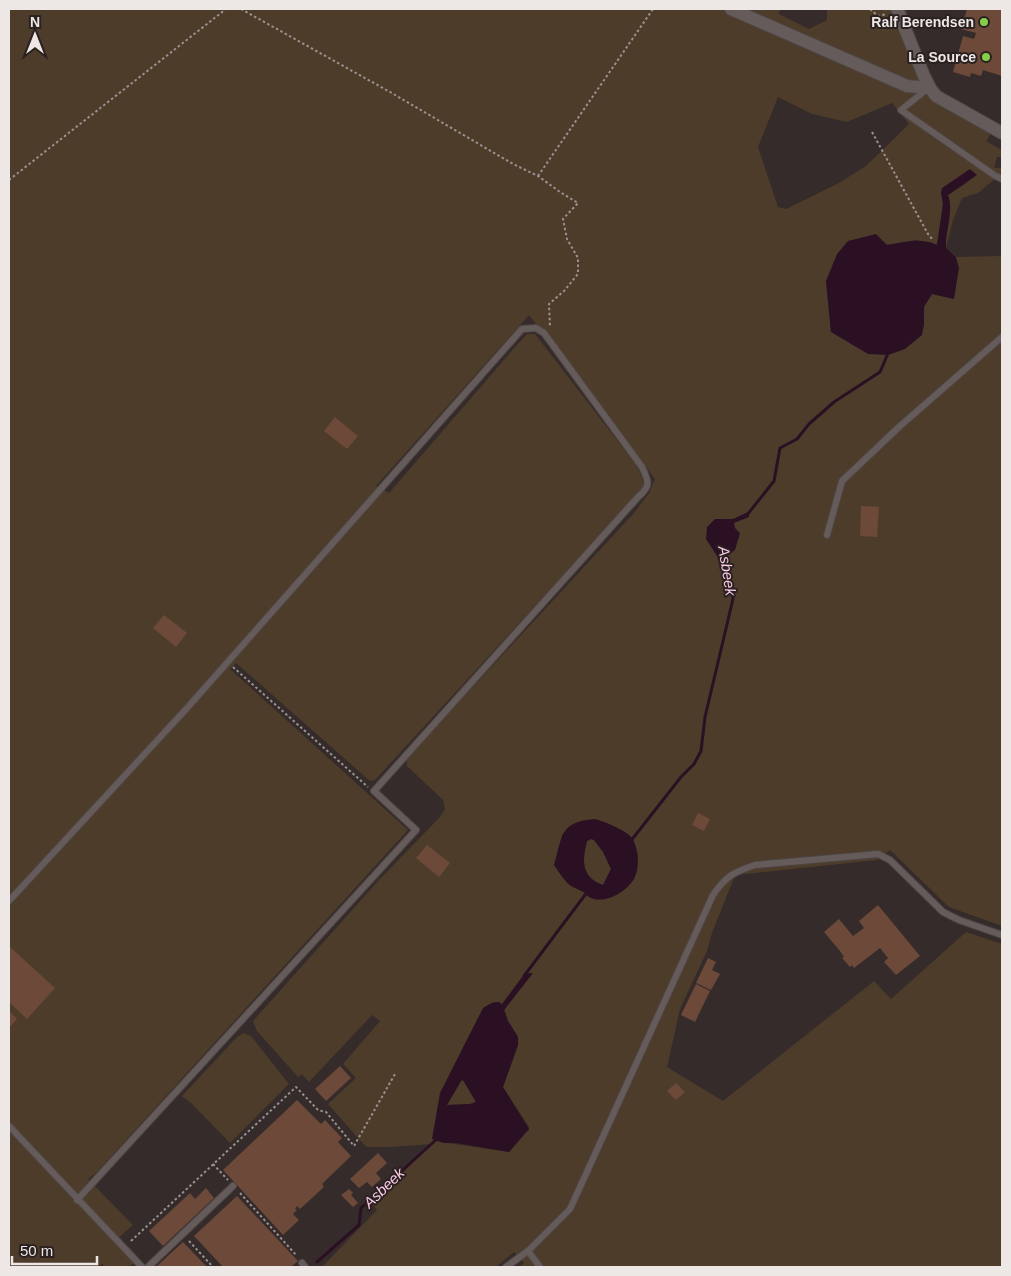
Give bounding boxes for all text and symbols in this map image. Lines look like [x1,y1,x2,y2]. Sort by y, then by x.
north arrow [10,10,60,60]
text: N [30,14,40,30]
place label: Ralf Berendsen [871,14,974,30]
marker: Ralf Berendsen [978,16,990,28]
place label: La Source [908,49,976,65]
marker: La Source [980,51,992,63]
water label: Asbeek [715,544,740,598]
water label: Asbeek [359,1163,409,1212]
scale bar [12,1234,98,1266]
text: 50 m [20,1242,53,1259]

